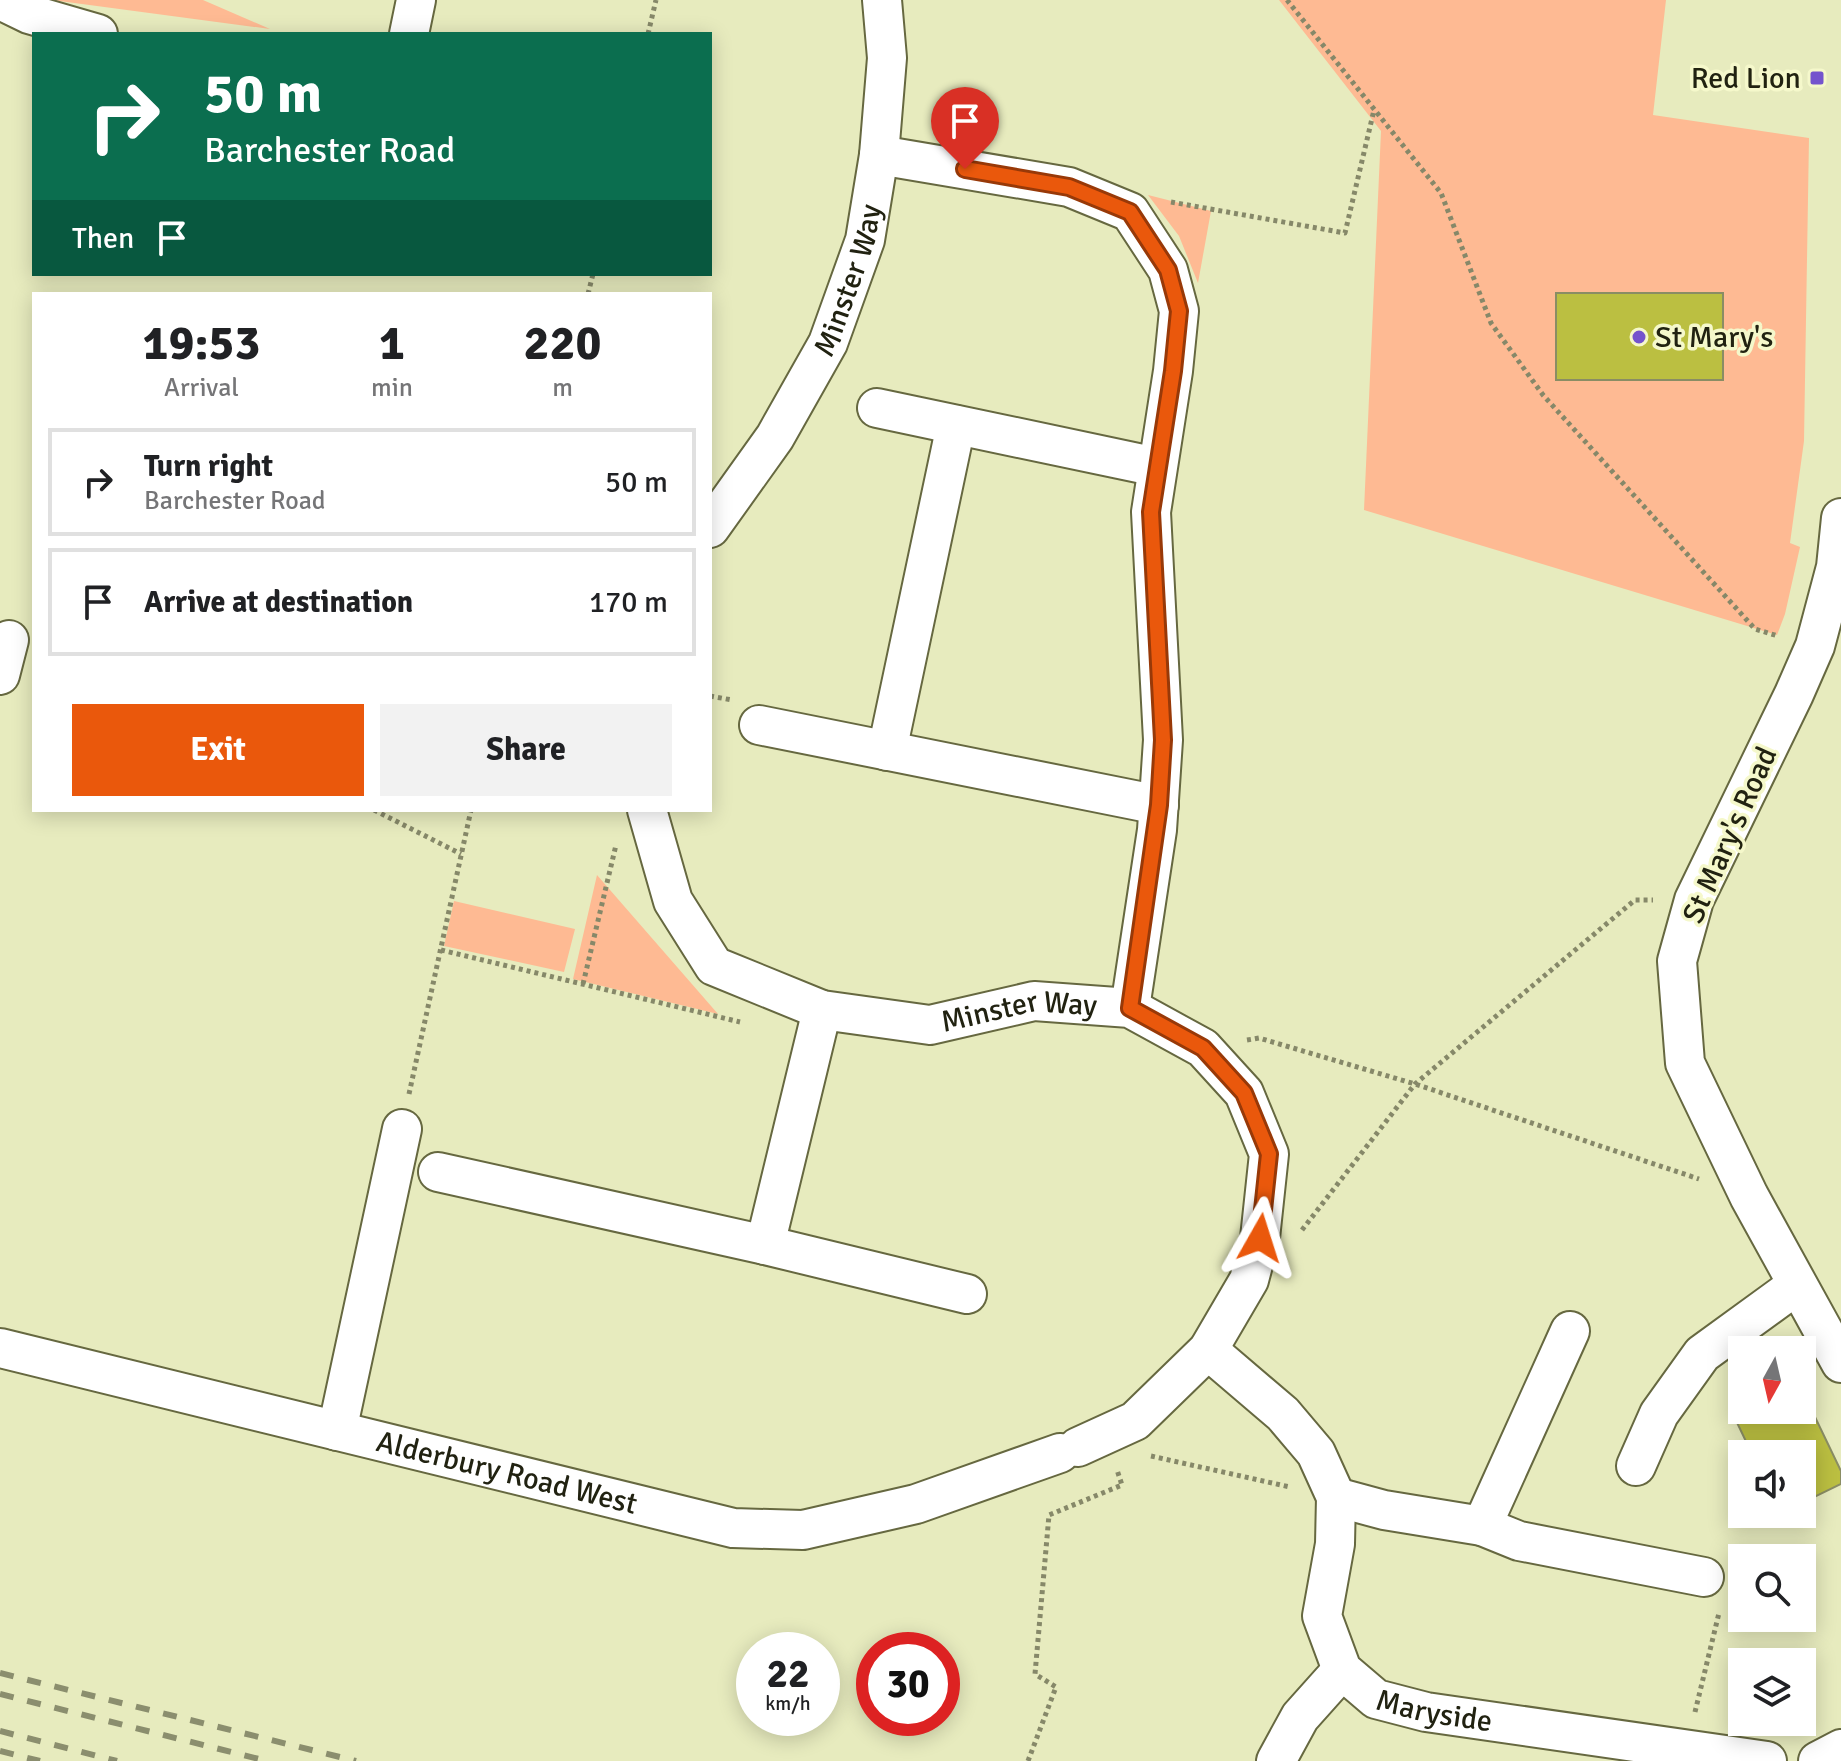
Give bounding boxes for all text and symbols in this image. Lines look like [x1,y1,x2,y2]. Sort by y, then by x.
text: 50 m [204,59,322,128]
place label: Red Lion [1691,60,1801,97]
icon: right [72,64,176,168]
marker: Red Lion [1808,69,1826,87]
pin [931,87,999,169]
icon: arrive [943,99,987,143]
text: Barchester Road [204,128,455,173]
street label: Minster Way [806,202,889,363]
icon: arrive [150,216,194,260]
text: Then [72,220,134,257]
text: 19:53 [143,314,260,373]
text: 1 [379,314,405,373]
text: 220 [524,314,601,373]
place label: St Mary's [1655,319,1773,356]
marker: St Mary's [1630,328,1648,346]
text: Arrival [164,372,239,404]
text: min [371,372,413,404]
text: m [552,372,573,404]
text: Turn right [144,448,273,485]
icon: right [76,460,120,504]
text: 50 m [605,464,668,501]
text: Barchester Road [144,485,326,517]
icon: arrive [76,580,120,624]
text: Arrive at destination [144,584,413,621]
text: 170 m [589,584,668,621]
button: Exit [72,704,364,796]
button: Share [380,704,672,796]
street label: St Mary's Road [1675,741,1785,929]
street label: Minster Way [937,982,1098,1040]
position arrow [1218,1196,1302,1280]
north arrow [1728,1336,1816,1424]
map controls [1728,1336,1816,1736]
street label: Alderbury Road West [373,1423,641,1522]
button: sound [1728,1440,1816,1528]
button: search [1728,1544,1816,1632]
speed limit sign: 30 [856,1632,960,1736]
button: layers [1728,1648,1816,1736]
text: 22 [766,1649,810,1699]
street label: Maryside [1372,1681,1495,1740]
text: km/h [765,1691,811,1716]

